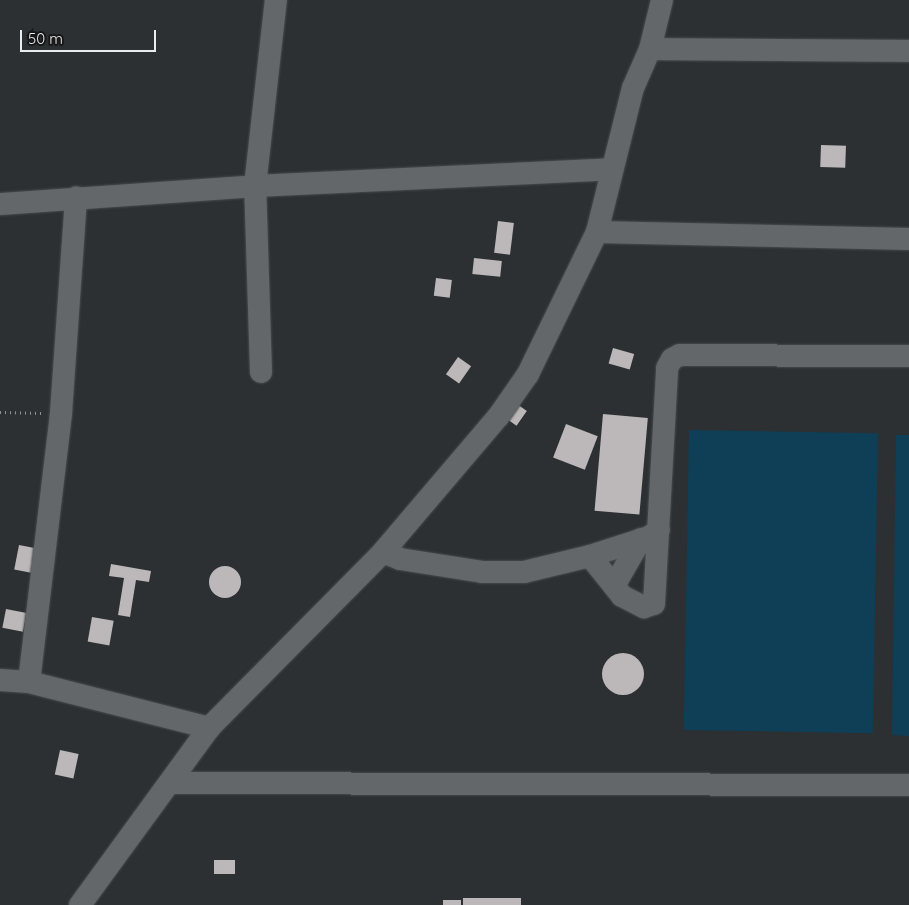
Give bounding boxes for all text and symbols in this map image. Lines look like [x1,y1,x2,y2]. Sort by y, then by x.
scale bar [22,20,159,52]
text: 50 m [28,29,63,48]

